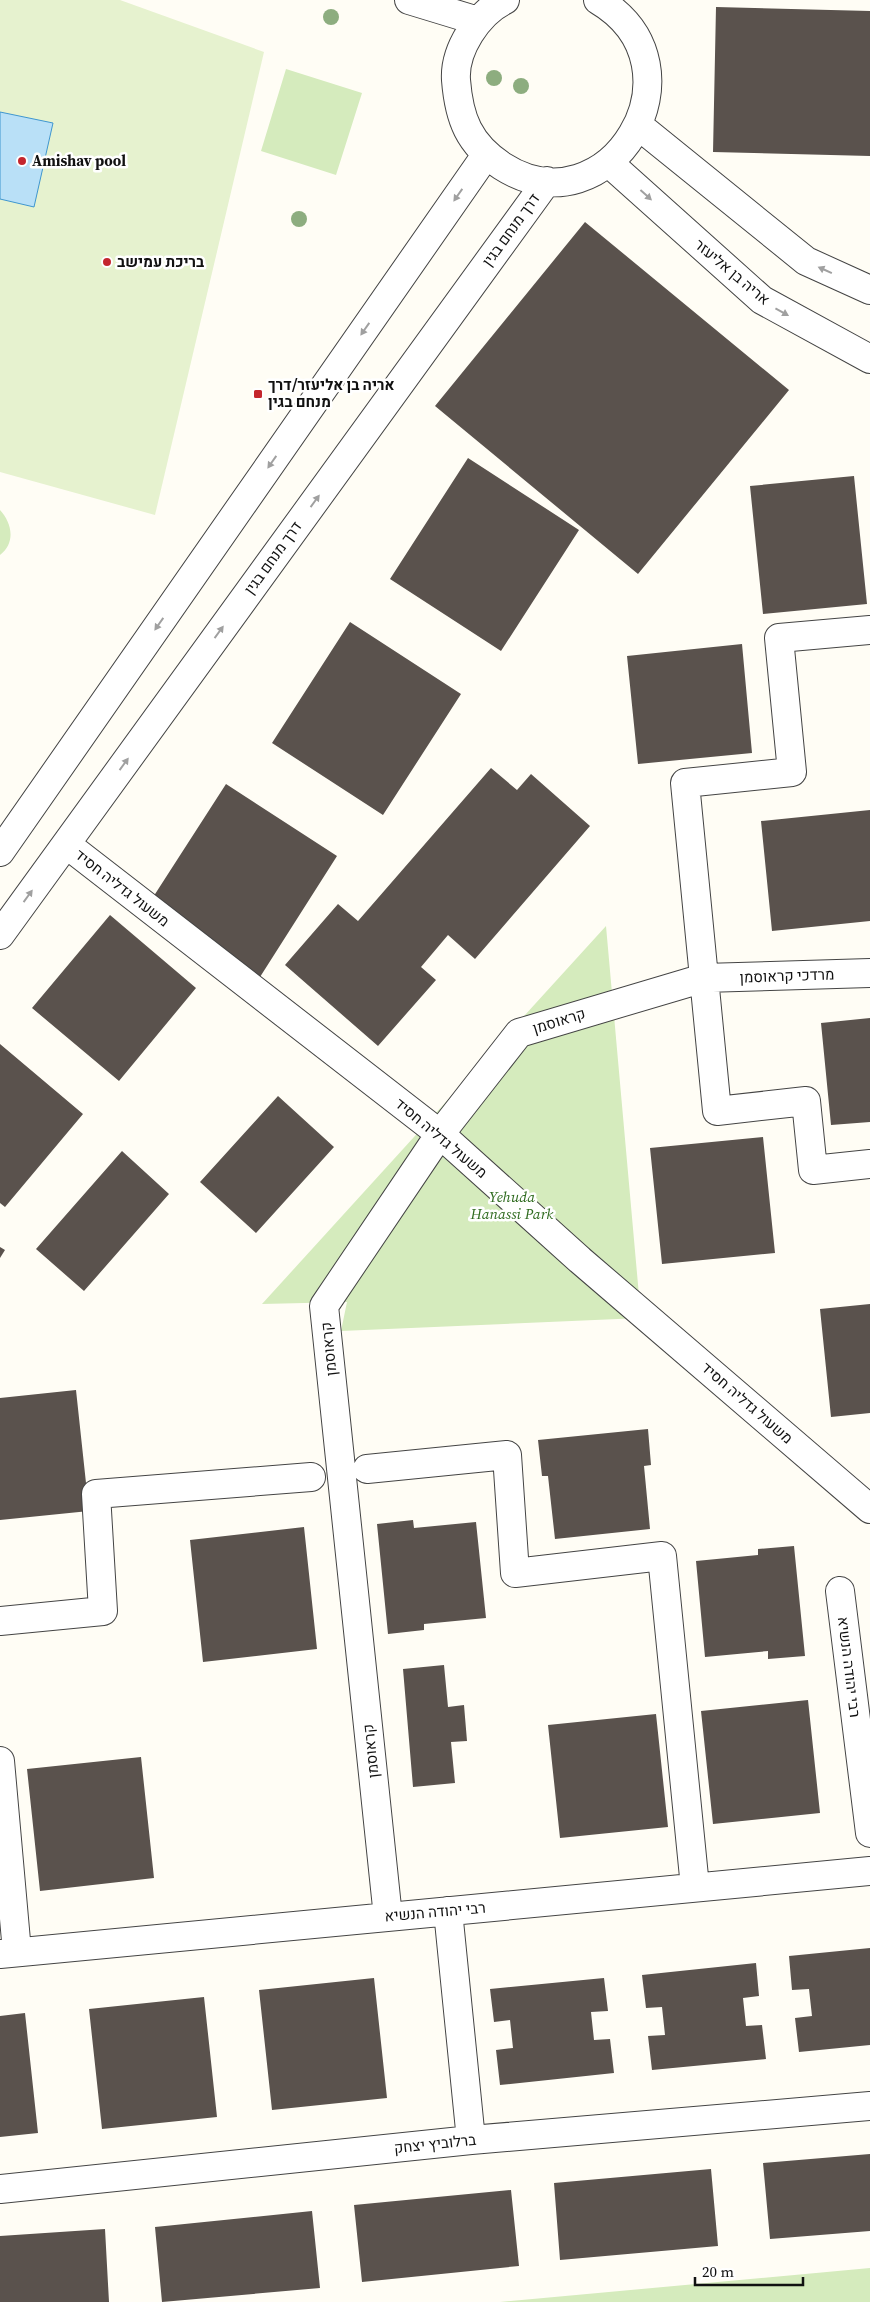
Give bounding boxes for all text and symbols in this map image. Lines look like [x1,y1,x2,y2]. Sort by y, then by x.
place label: Amishav pool [32,150,126,171]
marker: Amishav pool [16,155,28,167]
one-way arrow [453,188,463,202]
street label: דרך מנחם בגין [477,189,544,271]
one-way arrow [639,190,652,201]
street label: אריה בן אליעזר [690,234,775,309]
place label: בריכת עמישב [117,251,204,272]
marker: בריכת עמישב [101,256,113,268]
one-way arrow [818,265,832,273]
one-way arrow [776,307,789,316]
one-way arrow [360,322,370,335]
place label: אריה בן אליעזר/דרך מנחם בגין [268,374,394,412]
marker: אריה בן אליעזר/דרך מנחם בגין [252,388,264,400]
one-way arrow [267,455,277,469]
one-way arrow [310,494,320,508]
street label: דרך מנחם בגין [239,517,306,599]
one-way arrow [154,617,164,631]
one-way arrow [214,626,224,639]
one-way arrow [119,757,129,771]
street label: משעול גדליה חסיד [71,844,174,931]
one-way arrow [23,889,33,902]
street label: מרדכי קראוסמן [739,963,835,988]
street label: קראוסמן [530,1003,588,1038]
street label: משעול גדליה חסיד [391,1093,492,1183]
park label: Yehuda Hanassi Park [470,1186,554,1224]
street label: קראוסמן [315,1321,342,1377]
street label: משעול גדליה חסיד [697,1357,798,1448]
street label: רבי יהודה הנשיא [833,1615,866,1719]
street label: קראוסמן [357,1723,384,1779]
street label: רבי יהודה הנשיא [383,1897,486,1926]
street label: ברלוביץ יצחק [393,2129,477,2158]
scale bar [695,2254,802,2286]
text: 20 m [702,2261,734,2282]

